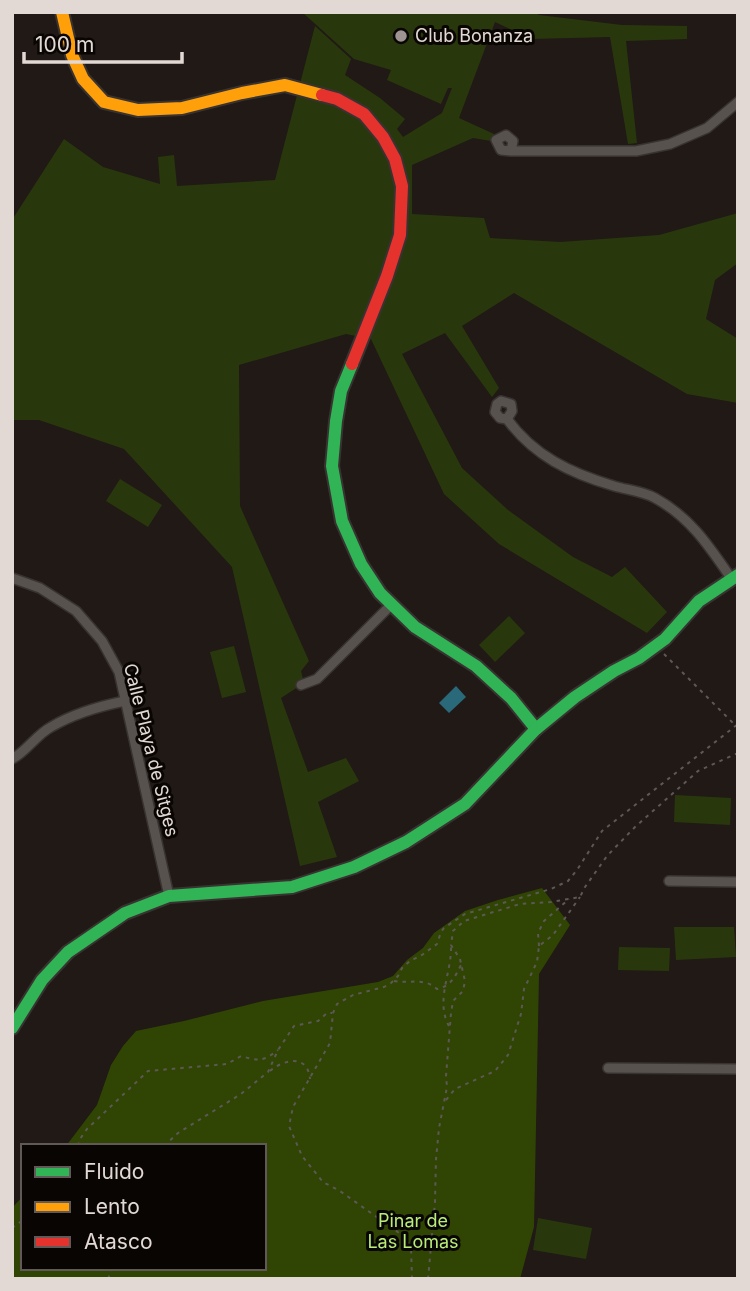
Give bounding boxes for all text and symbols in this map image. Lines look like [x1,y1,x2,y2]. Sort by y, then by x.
scale bar [24,21,182,65]
place label: Club Bonanza [415,25,533,46]
marker: Club Bonanza [393,28,409,44]
text: 100 m [35,32,94,57]
street label: Calle Playa de Sitges [120,661,183,839]
legend [21,1144,266,1270]
text: Fluido [84,1159,144,1184]
text: Lento [84,1194,140,1219]
park label: Pinar de Las Lomas [367,1210,459,1252]
text: Atasco [84,1229,153,1254]

